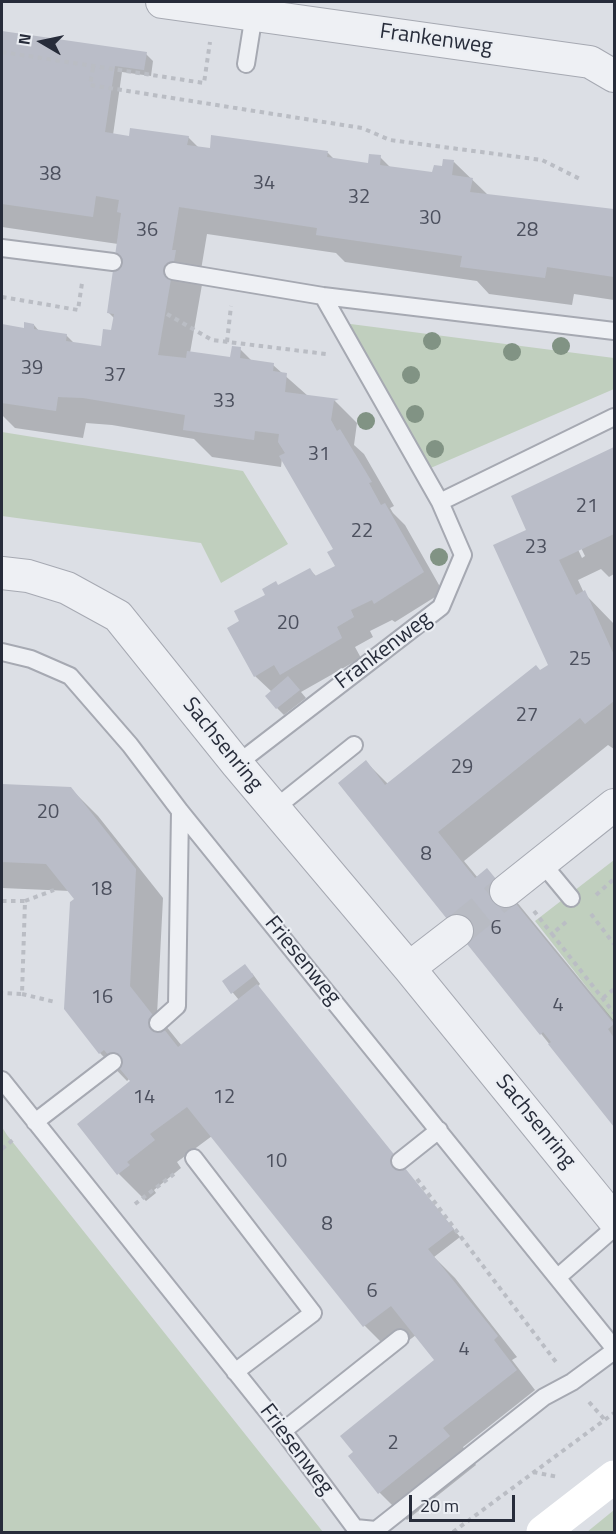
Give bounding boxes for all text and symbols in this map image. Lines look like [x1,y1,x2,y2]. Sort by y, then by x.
north arrow [12,12,72,72]
street label: Frankenweg [378,19,494,61]
text: N [12,32,37,47]
house number: 38 [39,163,61,187]
house number: 34 [253,172,275,196]
house number: 32 [348,186,370,210]
house number: 30 [419,207,441,231]
house number: 36 [136,219,158,243]
house number: 28 [516,219,538,243]
house number: 39 [21,357,43,381]
house number: 37 [104,364,126,388]
house number: 33 [213,390,235,414]
house number: 31 [308,443,330,467]
house number: 21 [576,495,598,519]
house number: 22 [351,520,373,544]
house number: 23 [525,536,547,560]
street label: Frankenweg [331,606,437,696]
house number: 20 [277,612,299,636]
house number: 25 [569,648,591,672]
street label: Sachsenring [176,693,268,797]
house number: 27 [516,704,538,728]
house number: 29 [451,756,473,780]
house number: 20 [37,801,59,825]
house number: 8 [420,843,432,867]
house number: 18 [90,878,112,902]
street label: Friesenweg [258,911,346,1011]
house number: 6 [490,917,502,941]
house number: 16 [91,986,113,1010]
house number: 4 [552,994,564,1018]
street label: Sachsenring [489,1070,581,1174]
house number: 14 [133,1086,155,1110]
house number: 12 [213,1086,235,1110]
house number: 10 [265,1150,287,1174]
house number: 8 [321,1213,333,1237]
house number: 6 [366,1280,378,1304]
house number: 4 [458,1338,470,1362]
street label: Friesenweg [253,1399,339,1501]
house number: 2 [387,1432,399,1456]
scale bar [412,1483,518,1521]
text: 20 m [420,1492,459,1519]

